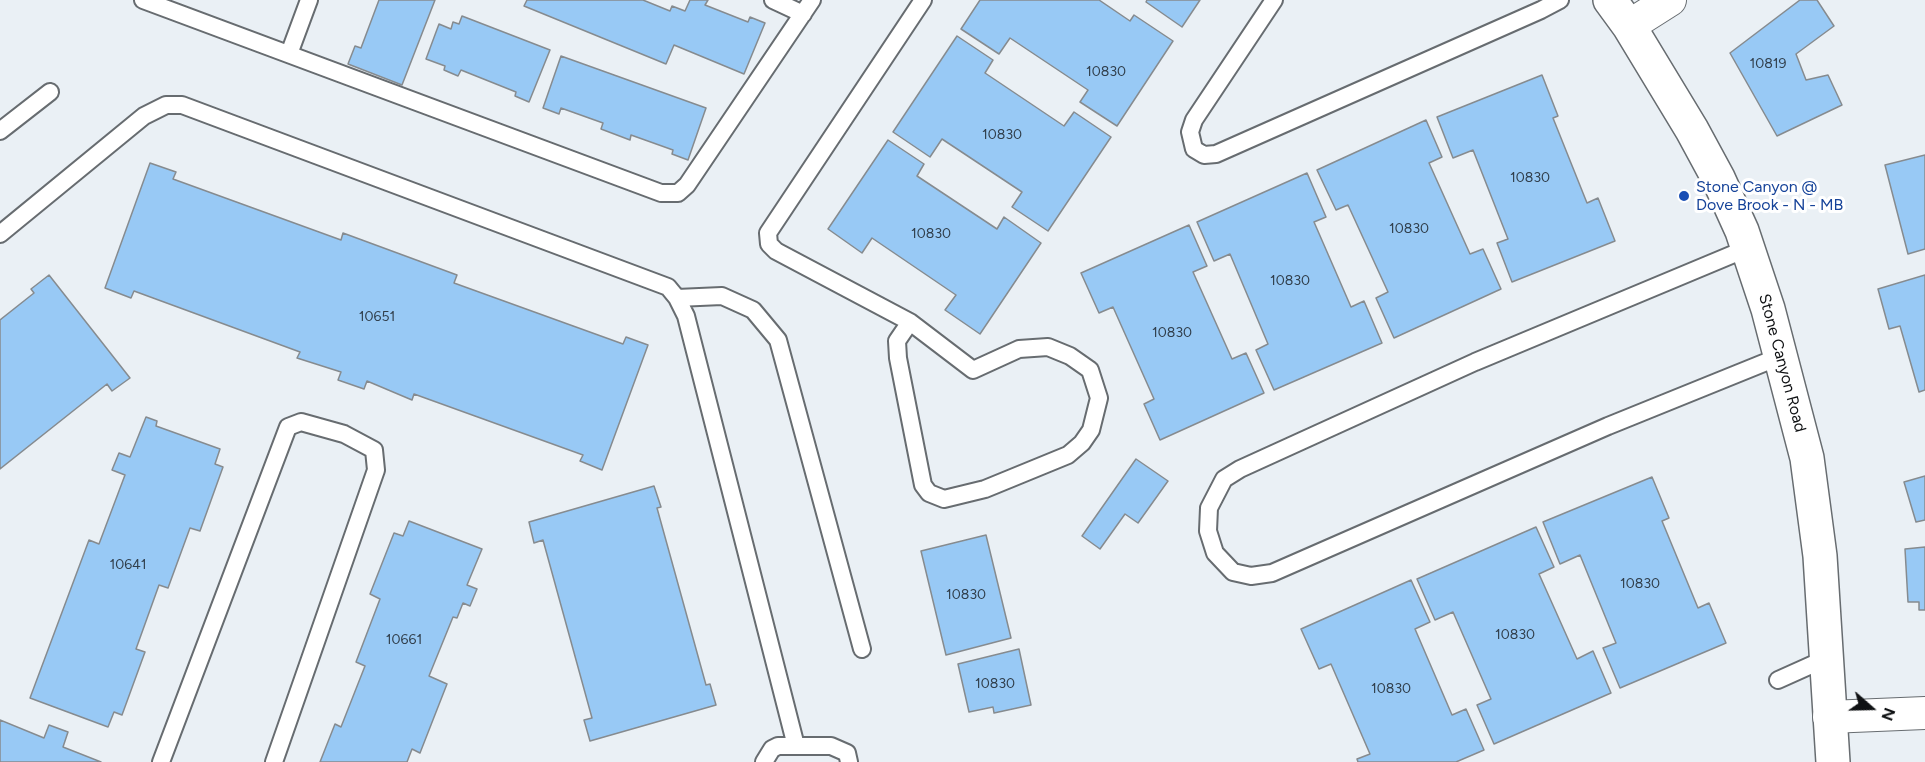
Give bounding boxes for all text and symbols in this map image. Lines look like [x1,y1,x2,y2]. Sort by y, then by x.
house number: 10819 [1749,56,1787,72]
house number: 10830 [1086,64,1126,80]
house number: 10830 [982,127,1022,143]
house number: 10830 [1510,170,1550,186]
place label: Stone Canyon @ Dove Brook - N - MB [1696,177,1843,215]
marker: Stone Canyon @ Dove Brook - N - MB [1677,189,1691,203]
house number: 10830 [1389,221,1429,237]
house number: 10830 [911,226,951,242]
house number: 10830 [1270,273,1310,289]
street label: Stone Canyon Road [1754,292,1810,434]
house number: 10651 [359,309,395,325]
house number: 10830 [1152,325,1192,341]
house number: 10641 [109,557,147,573]
house number: 10830 [1620,576,1660,592]
house number: 10830 [946,587,986,603]
house number: 10830 [1495,627,1535,643]
house number: 10661 [386,632,422,648]
house number: 10830 [975,676,1015,692]
north arrow [1841,678,1901,738]
house number: 10830 [1371,681,1411,697]
text: N [1877,705,1899,723]

